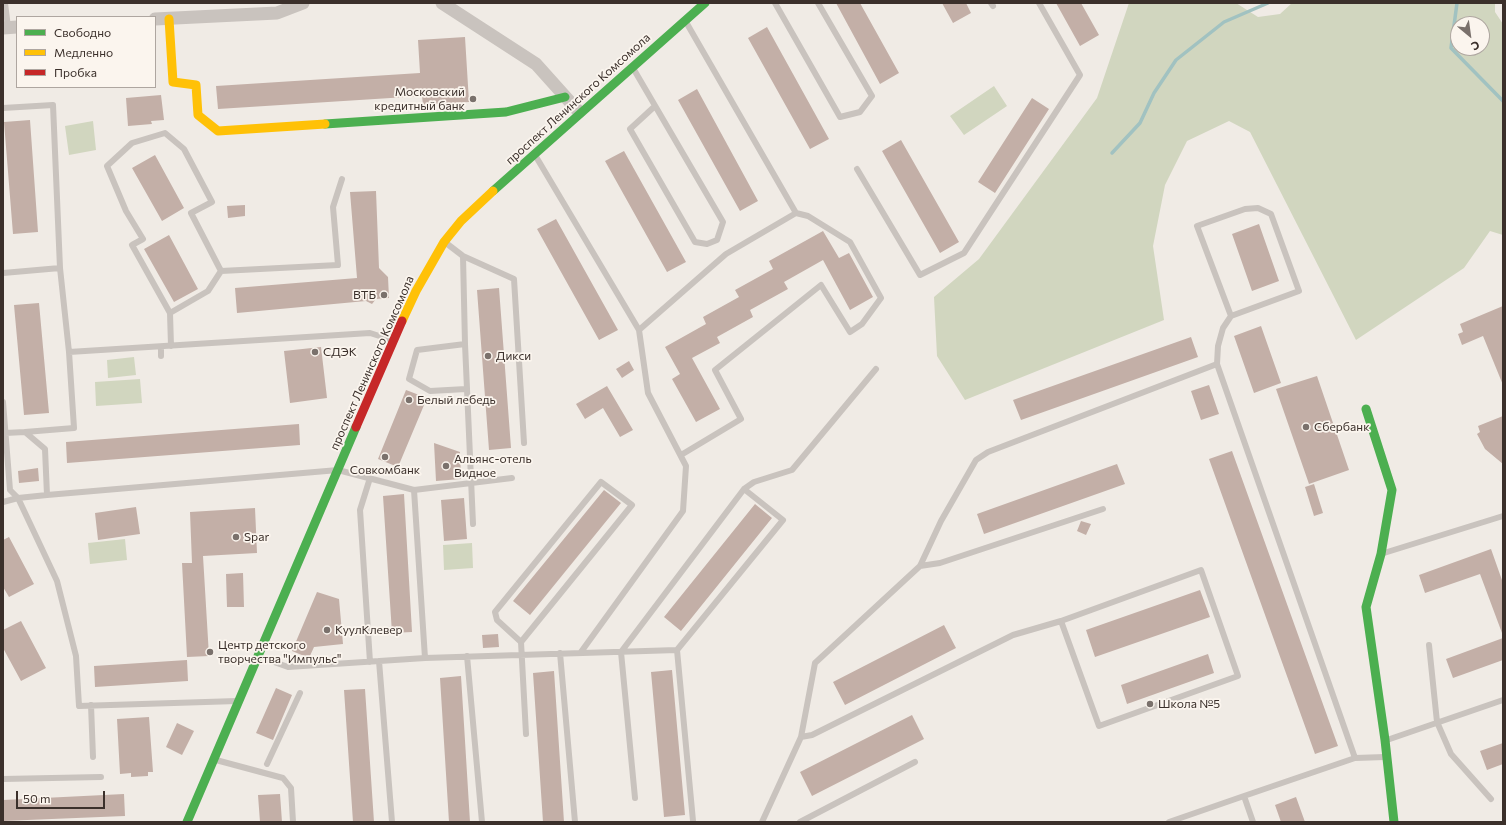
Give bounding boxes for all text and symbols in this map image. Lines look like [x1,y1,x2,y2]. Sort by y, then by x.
legend [16,16,156,88]
north arrow [1450,16,1490,56]
text: Свободно [54,25,111,39]
street label: проспект Ленинского Комсомола [503,30,653,168]
text: С [1469,39,1482,54]
text: Медленно [54,45,113,59]
text: Пробка [54,65,97,79]
place label: Московский кредитный банк [374,85,465,113]
marker: Московский кредитный банк [468,94,478,104]
street label: проспект Ленинского Комсомола [327,274,417,452]
place label: ВТБ [353,288,376,302]
marker: ВТБ [379,290,389,300]
place label: СДЭК [323,345,357,359]
marker: СДЭК [310,347,320,357]
place label: Дикси [496,349,531,363]
marker: Дикси [483,351,493,361]
place label: Белый лебедь [417,393,496,407]
marker: Белый лебедь [404,395,414,405]
place label: Сбербанк [1314,420,1370,434]
marker: Сбербанк [1301,422,1311,432]
marker: Совкомбанк [380,452,390,462]
place label: Альянс-отель Видное [454,452,532,480]
marker: Альянс-отель Видное [441,461,451,471]
place label: Совкомбанк [350,463,420,477]
place label: Spar [244,530,269,544]
marker: Spar [231,532,241,542]
place label: КуулКлевер [335,623,403,637]
marker: КуулКлевер [322,625,332,635]
place label: Центр детского творчества "Импульс" [218,638,342,666]
marker: Центр детского творчества "Импульс" [205,647,215,657]
place label: Школа №5 [1158,697,1220,711]
marker: Школа №5 [1145,699,1155,709]
scale bar [18,783,107,809]
text: 50 m [23,791,51,805]

